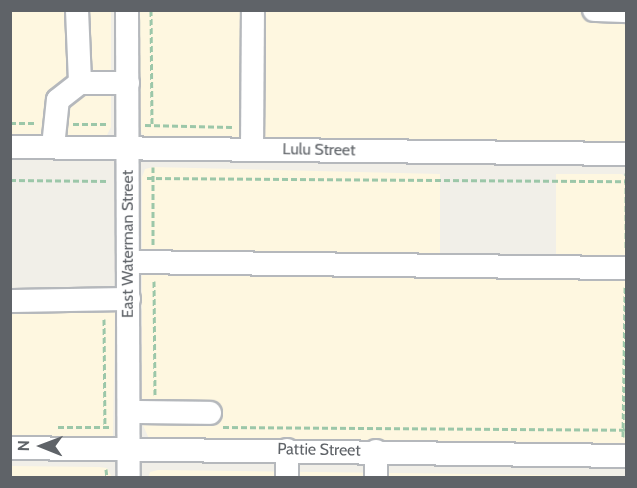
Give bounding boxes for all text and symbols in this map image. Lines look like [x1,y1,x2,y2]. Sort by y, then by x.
street label: Lulu Street [282,140,356,160]
street label: East Waterman Street [118,170,138,318]
north arrow [12,416,72,476]
text: N [14,440,33,451]
street label: Pattie Street [277,440,361,460]

